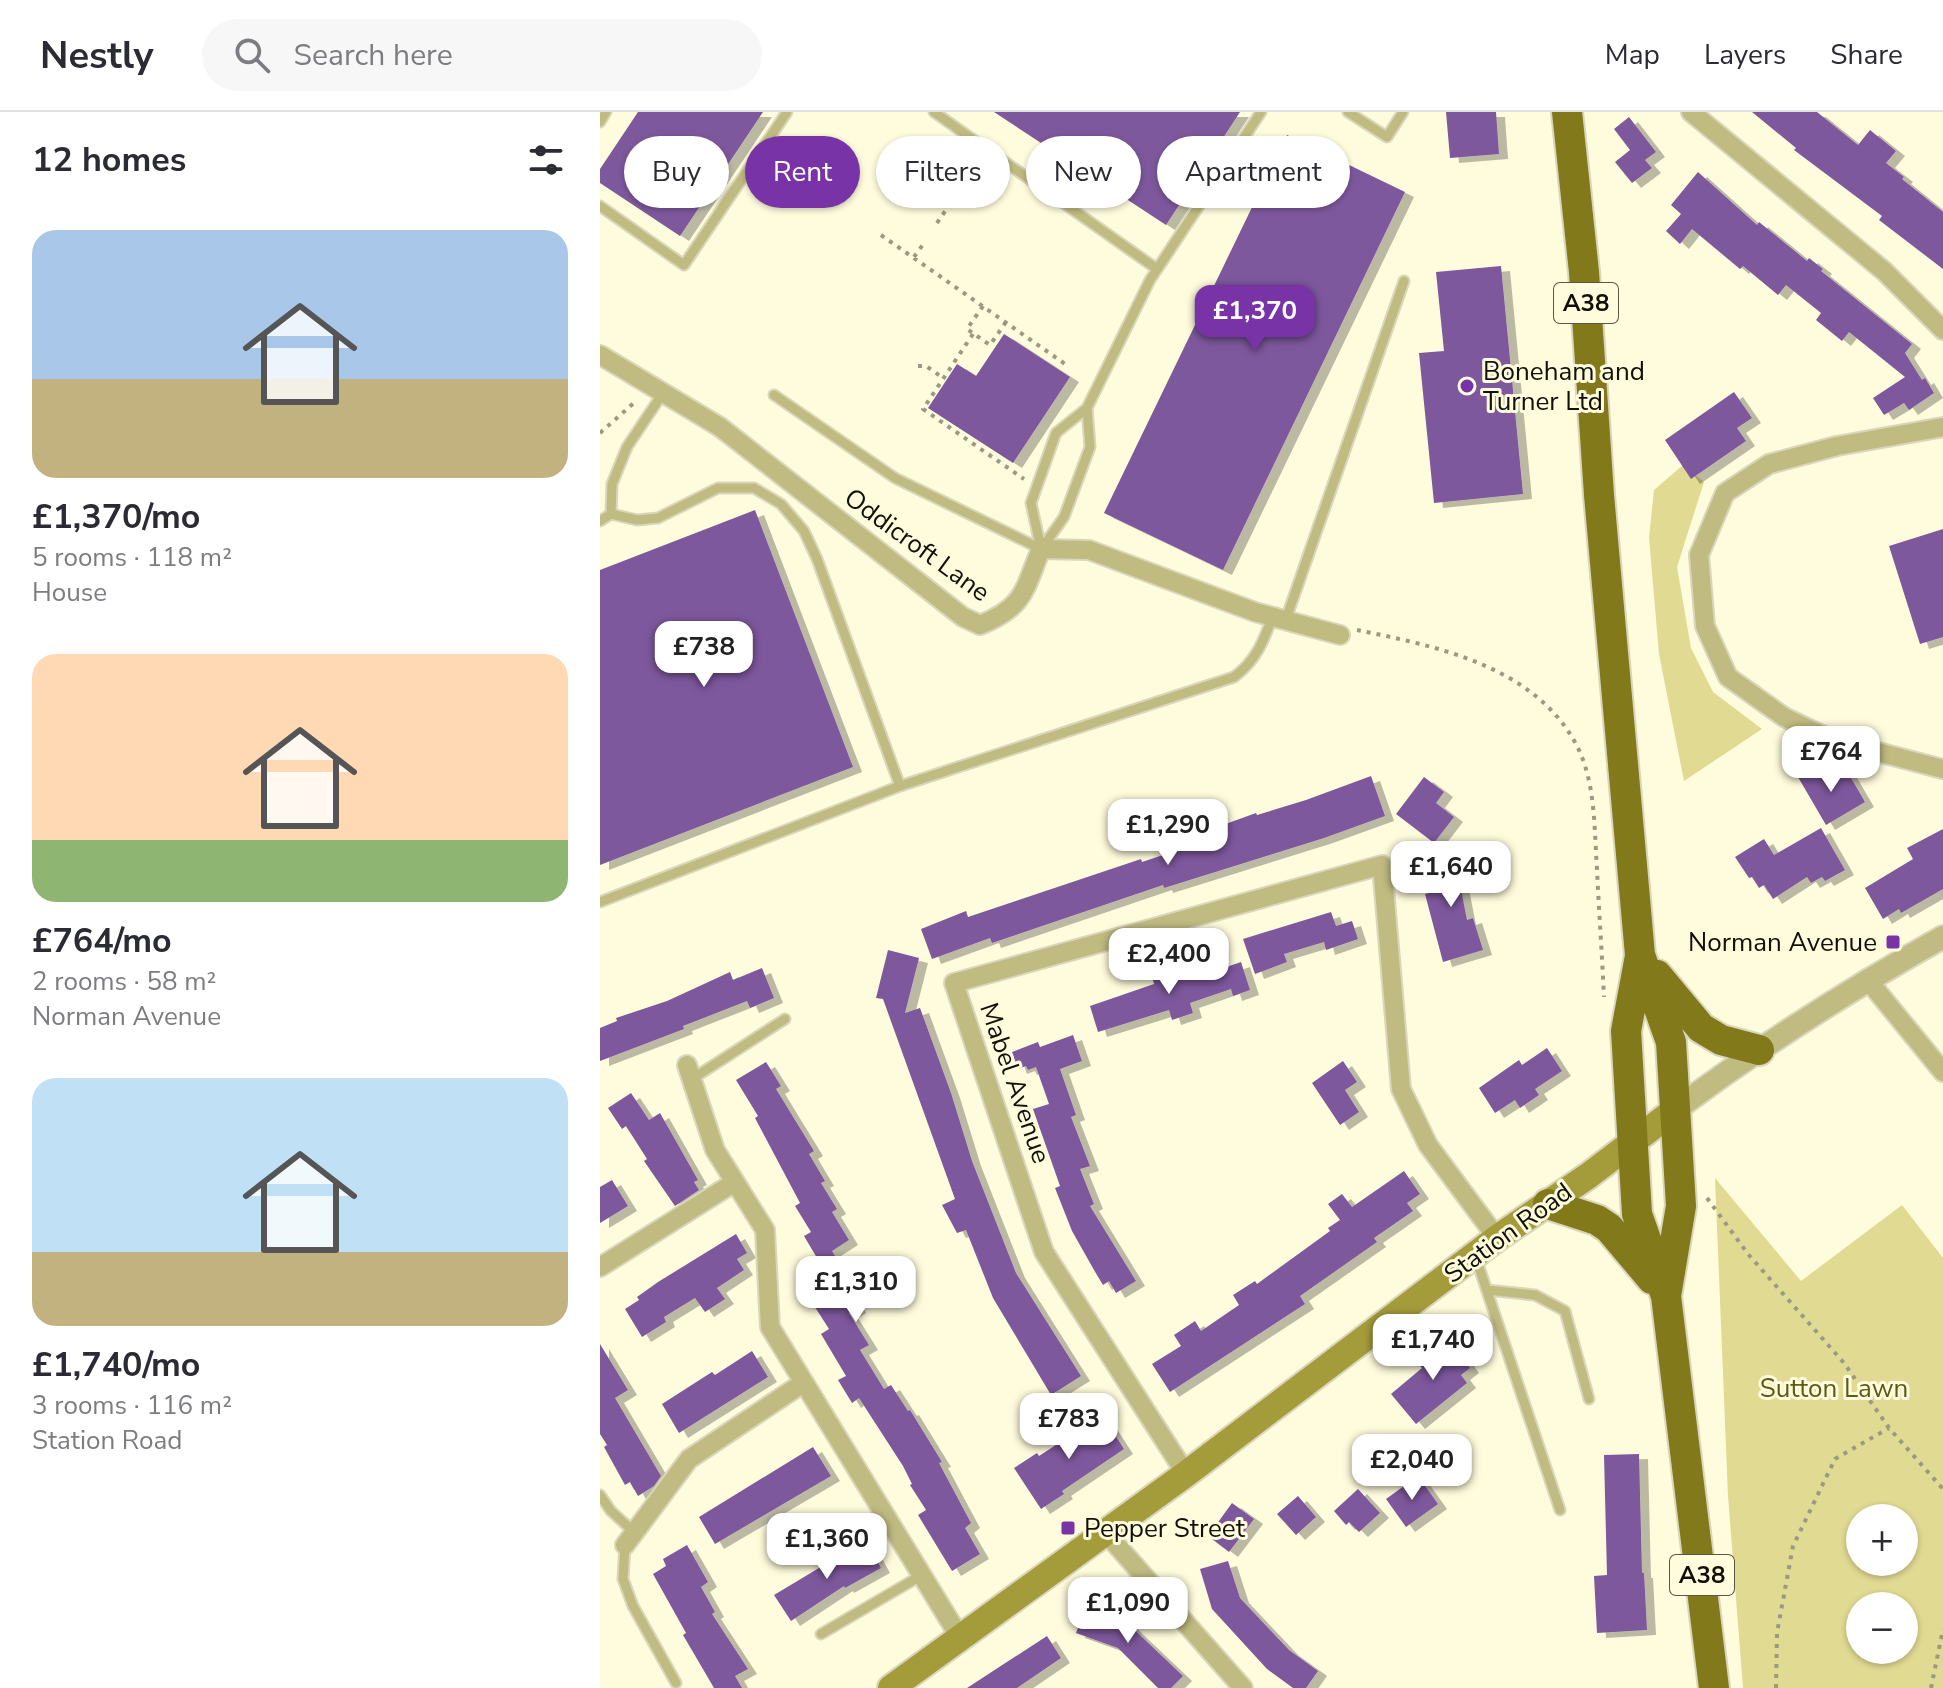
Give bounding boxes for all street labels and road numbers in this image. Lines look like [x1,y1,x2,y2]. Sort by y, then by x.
road number: A38 [1554,283,1618,323]
street label: Oddicroft Lane [837,480,997,610]
street label: Mabel Avenue [971,998,1059,1168]
street label: Station Road [1437,1175,1579,1291]
road number: A38 [1670,1555,1734,1595]

